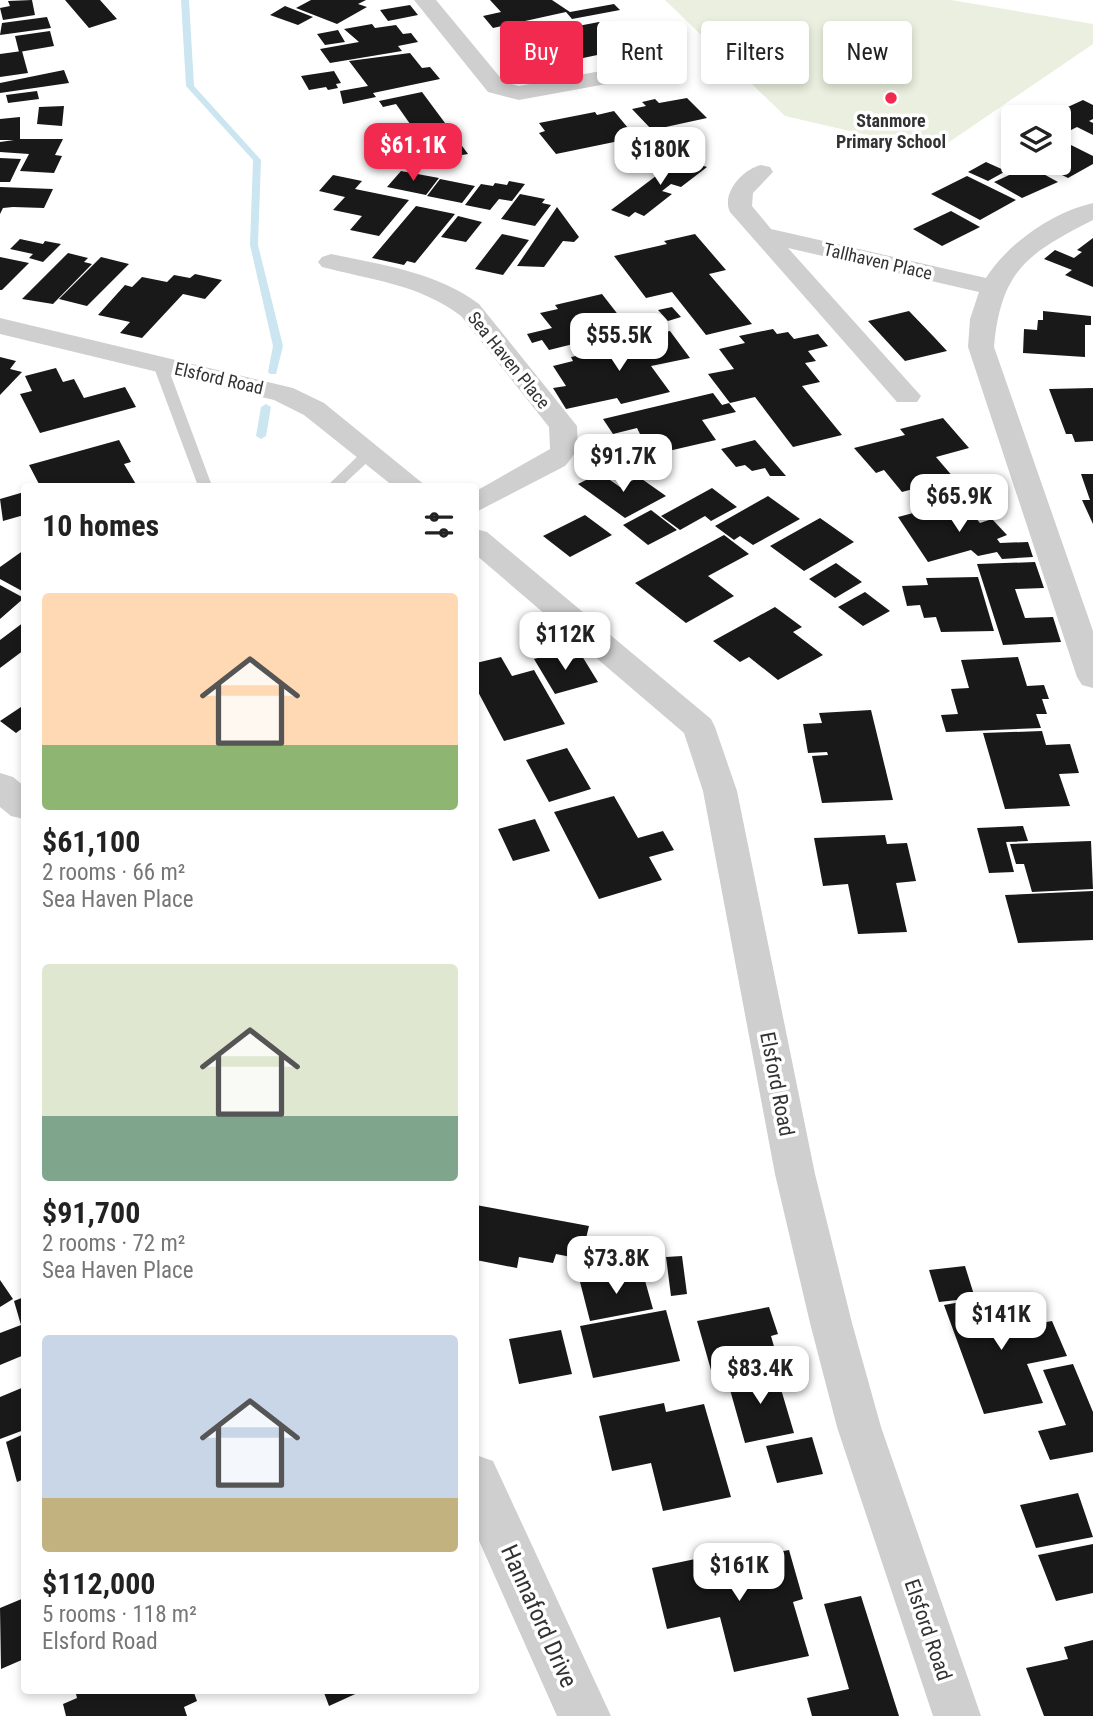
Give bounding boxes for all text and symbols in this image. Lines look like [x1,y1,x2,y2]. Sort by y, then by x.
chip: Buy [500,21,583,84]
chip: Rent [597,21,687,84]
chip: Filters [701,21,809,84]
chip: New [823,21,912,84]
marker: Stanmore Primary School [883,90,899,106]
map controls [1001,105,1071,175]
button: layers [1001,105,1071,175]
place label: Stanmore Primary School [836,110,946,152]
pin: $61.1K [356,124,470,183]
pin: $180K [611,128,709,187]
text: $61.1K [380,132,446,159]
text: $180K [630,136,690,163]
street label: Tallhaven Place [822,238,934,284]
street label: Sea Haven Place [464,307,554,413]
pin: $55.5K [562,314,676,373]
text: $55.5K [586,322,652,349]
street label: Elsford Road [173,358,265,398]
pin: $91.7K [566,434,680,494]
text: $91.7K [590,443,656,470]
pin: $65.9K [902,475,1016,534]
text: $65.9K [926,483,992,510]
icon: filters [420,506,458,544]
text: 10 homes [42,508,159,543]
pin: $112K [516,612,614,672]
text: $112K [535,621,595,648]
icon: home [187,638,313,764]
text: $61,100 [42,824,140,859]
text: 2 rooms · 66 m² [42,859,185,886]
text: Sea Haven Place [42,886,193,913]
icon: home [187,1009,313,1135]
street label: Elsford Road [755,1030,799,1138]
text: $91,700 [42,1195,140,1230]
text: 2 rooms · 72 m² [42,1230,185,1257]
pin: $73.8K [559,1236,673,1296]
text: $73.8K [583,1245,649,1272]
text: Sea Haven Place [42,1257,193,1284]
pin: $141K [952,1292,1050,1352]
text: $141K [971,1301,1031,1328]
pin: $83.4K [703,1346,817,1406]
text: $83.4K [727,1355,793,1382]
icon: home [187,1380,313,1506]
street label: Hannaford Drive [495,1540,583,1692]
pin: $161K [690,1544,788,1603]
text: $161K [709,1552,769,1579]
text: $112,000 [42,1566,155,1601]
street label: Elsford Road [899,1576,957,1684]
text: 5 rooms · 118 m² [42,1601,197,1628]
text: Elsford Road [42,1628,158,1655]

